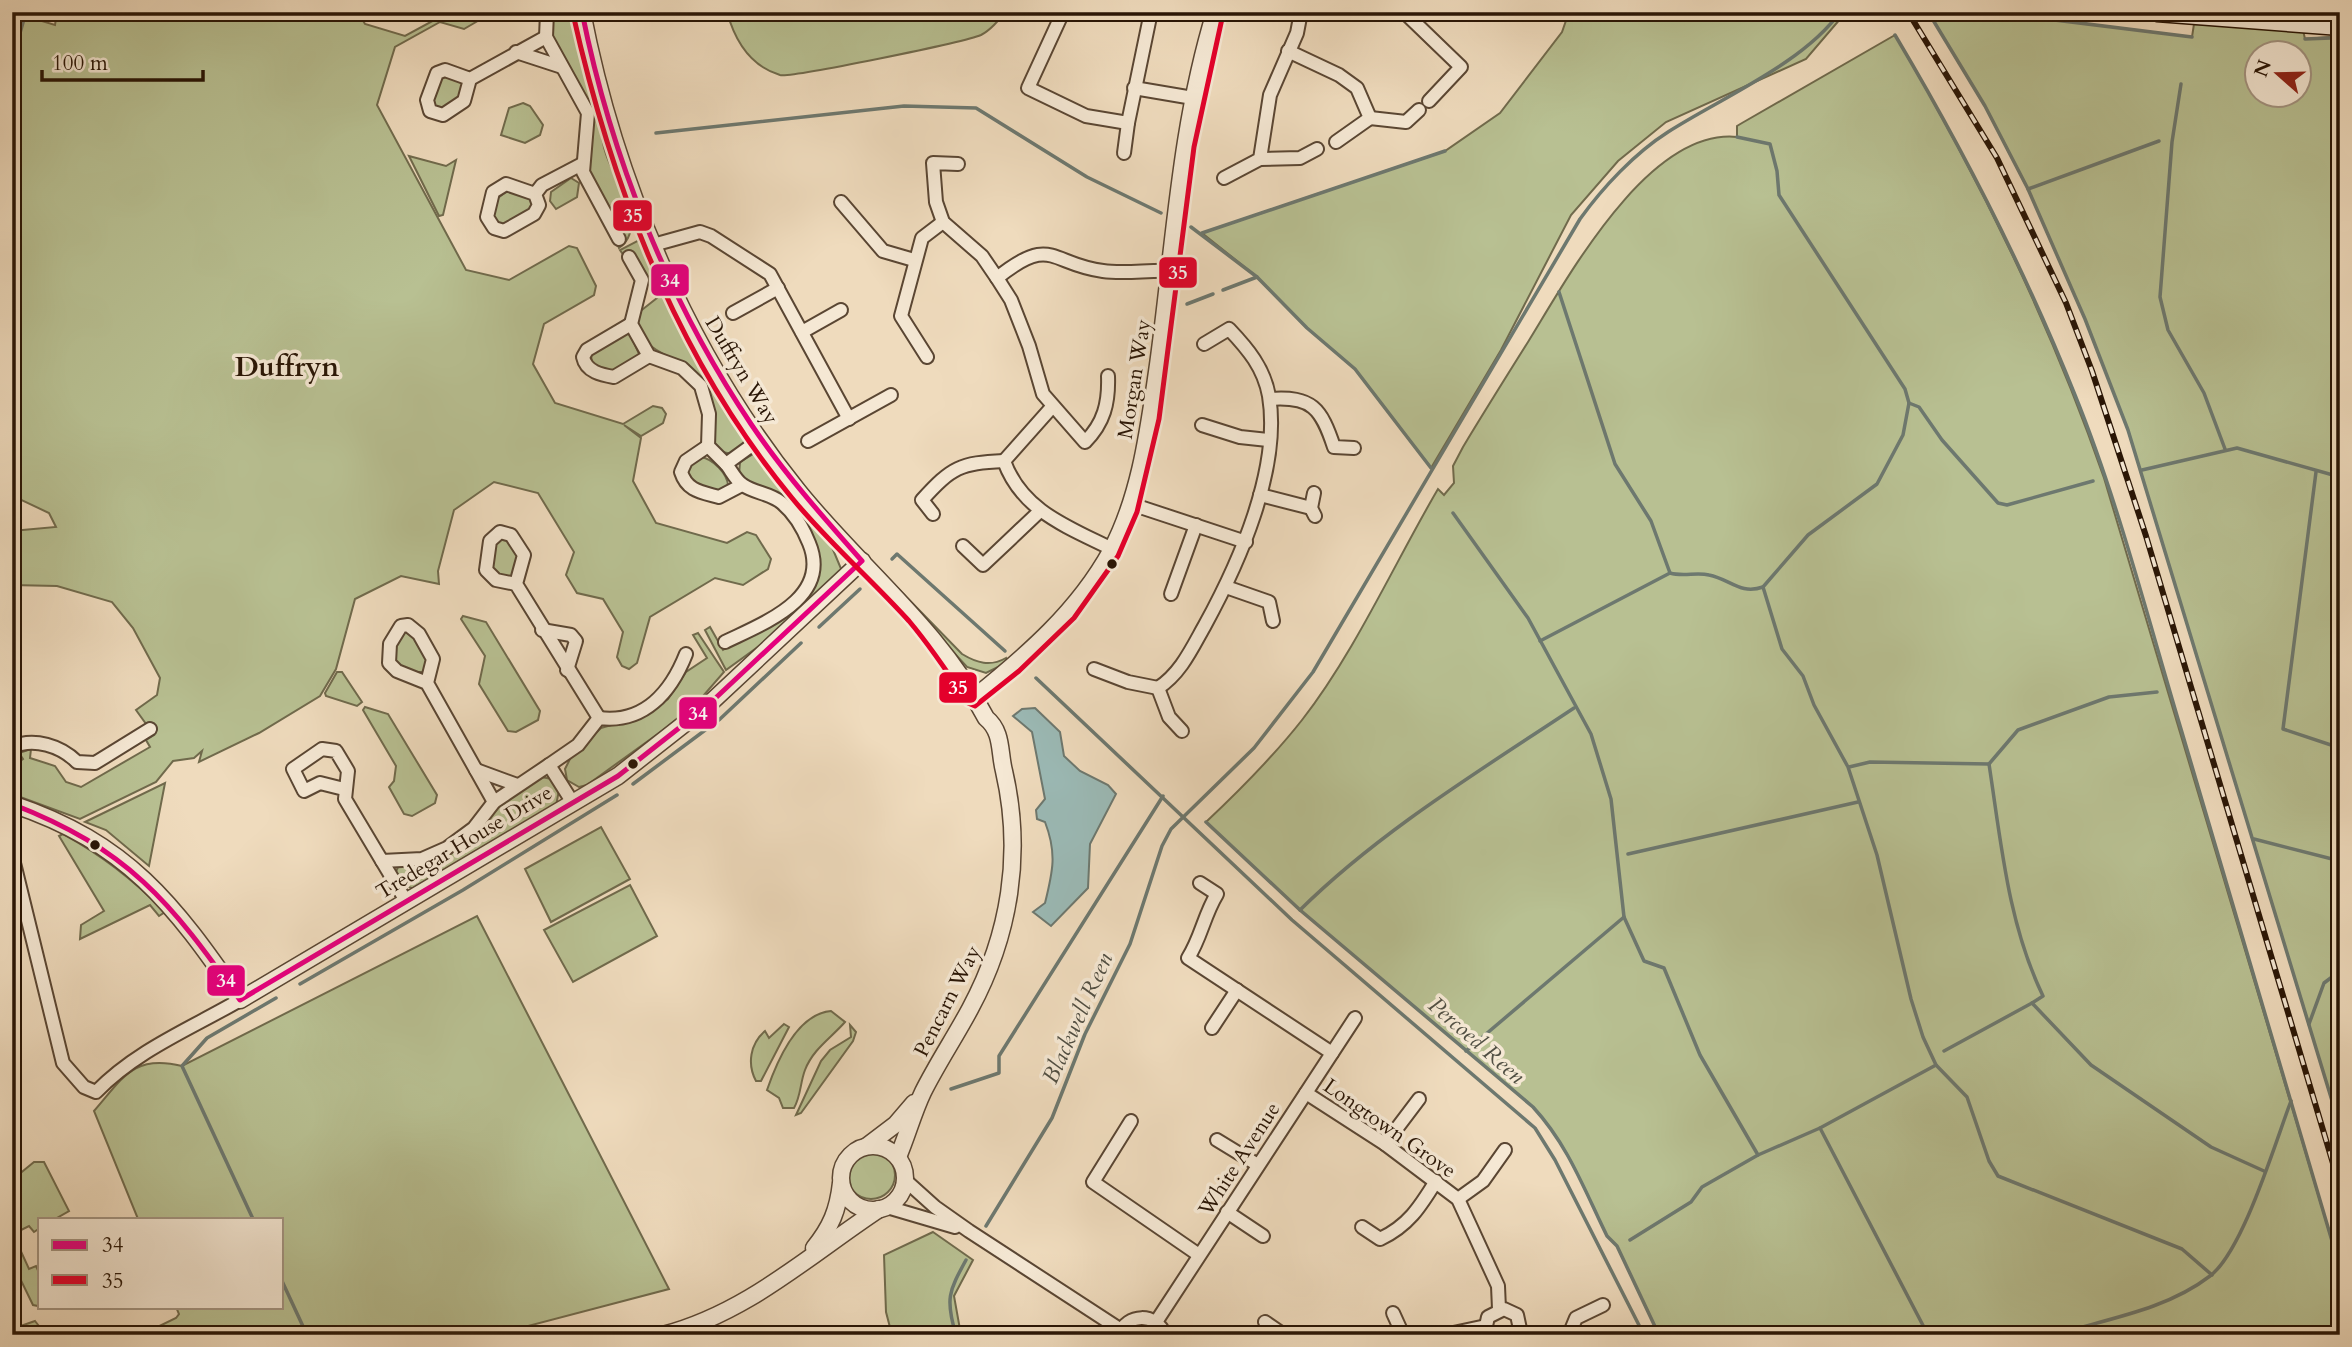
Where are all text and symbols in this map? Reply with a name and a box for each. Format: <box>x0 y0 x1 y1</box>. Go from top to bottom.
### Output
scale bar <box>42 38 203 82</box>
north arrow <box>2244 38 2314 108</box>
text: 100 m <box>52 49 108 78</box>
text: N <box>2248 56 2278 81</box>
line badge: 35 <box>612 199 653 232</box>
text: 35 <box>623 203 643 229</box>
line badge: 35 <box>1158 256 1198 289</box>
text: 35 <box>1168 260 1188 286</box>
line badge: 34 <box>650 263 690 297</box>
text: 34 <box>660 268 680 294</box>
street label: Duffryn Way <box>698 311 785 430</box>
street label: Morgan Way <box>1111 317 1158 441</box>
district label: Duffryn <box>235 348 339 386</box>
unlabelled marker <box>1105 557 1119 571</box>
line badge: 35 <box>938 671 978 704</box>
text: 35 <box>948 675 968 701</box>
line badge: 34 <box>678 696 718 730</box>
text: 34 <box>688 701 708 727</box>
unlabelled marker <box>626 757 640 771</box>
street label: Tredegar House Drive <box>371 778 558 907</box>
unlabelled marker <box>88 838 102 852</box>
street label: Pencarn Way <box>907 941 988 1062</box>
water label: Blackwell Reen <box>1035 947 1120 1088</box>
line badge: 34 <box>206 964 246 997</box>
text: 34 <box>216 968 236 994</box>
water label: Percoed Reen <box>1422 990 1532 1091</box>
street label: Longtown Grove <box>1318 1072 1462 1185</box>
street label: White Avenue <box>1191 1097 1287 1223</box>
legend <box>38 1218 284 1308</box>
text: 34 <box>102 1231 124 1260</box>
text: 35 <box>102 1267 124 1296</box>

